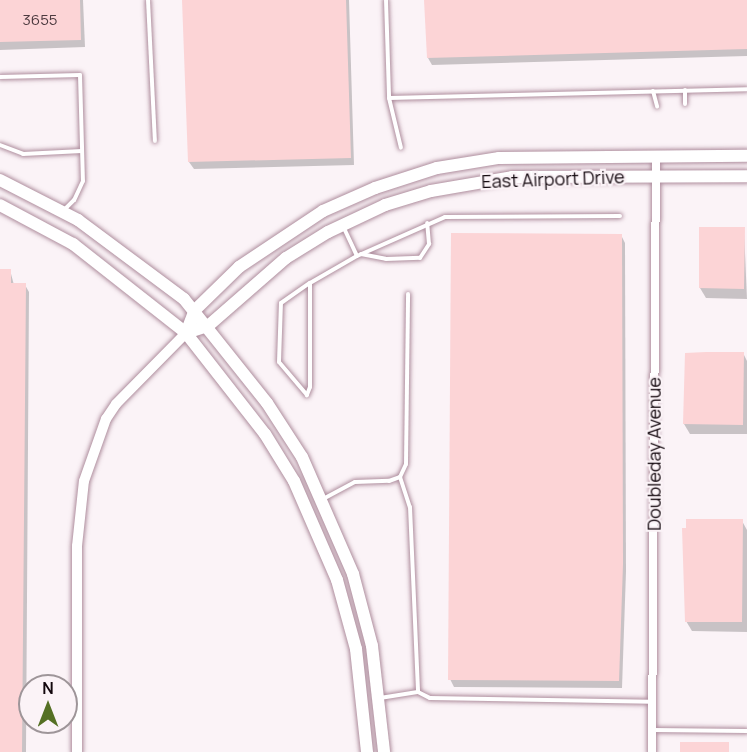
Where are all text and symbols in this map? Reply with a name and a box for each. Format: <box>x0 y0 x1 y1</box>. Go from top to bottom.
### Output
house number: 3655 <box>23 11 57 29</box>
street label: East Airport Drive <box>481 166 625 192</box>
street label: Doubleday Avenue <box>643 377 665 531</box>
north arrow <box>18 674 78 734</box>
text: N <box>42 677 54 699</box>

